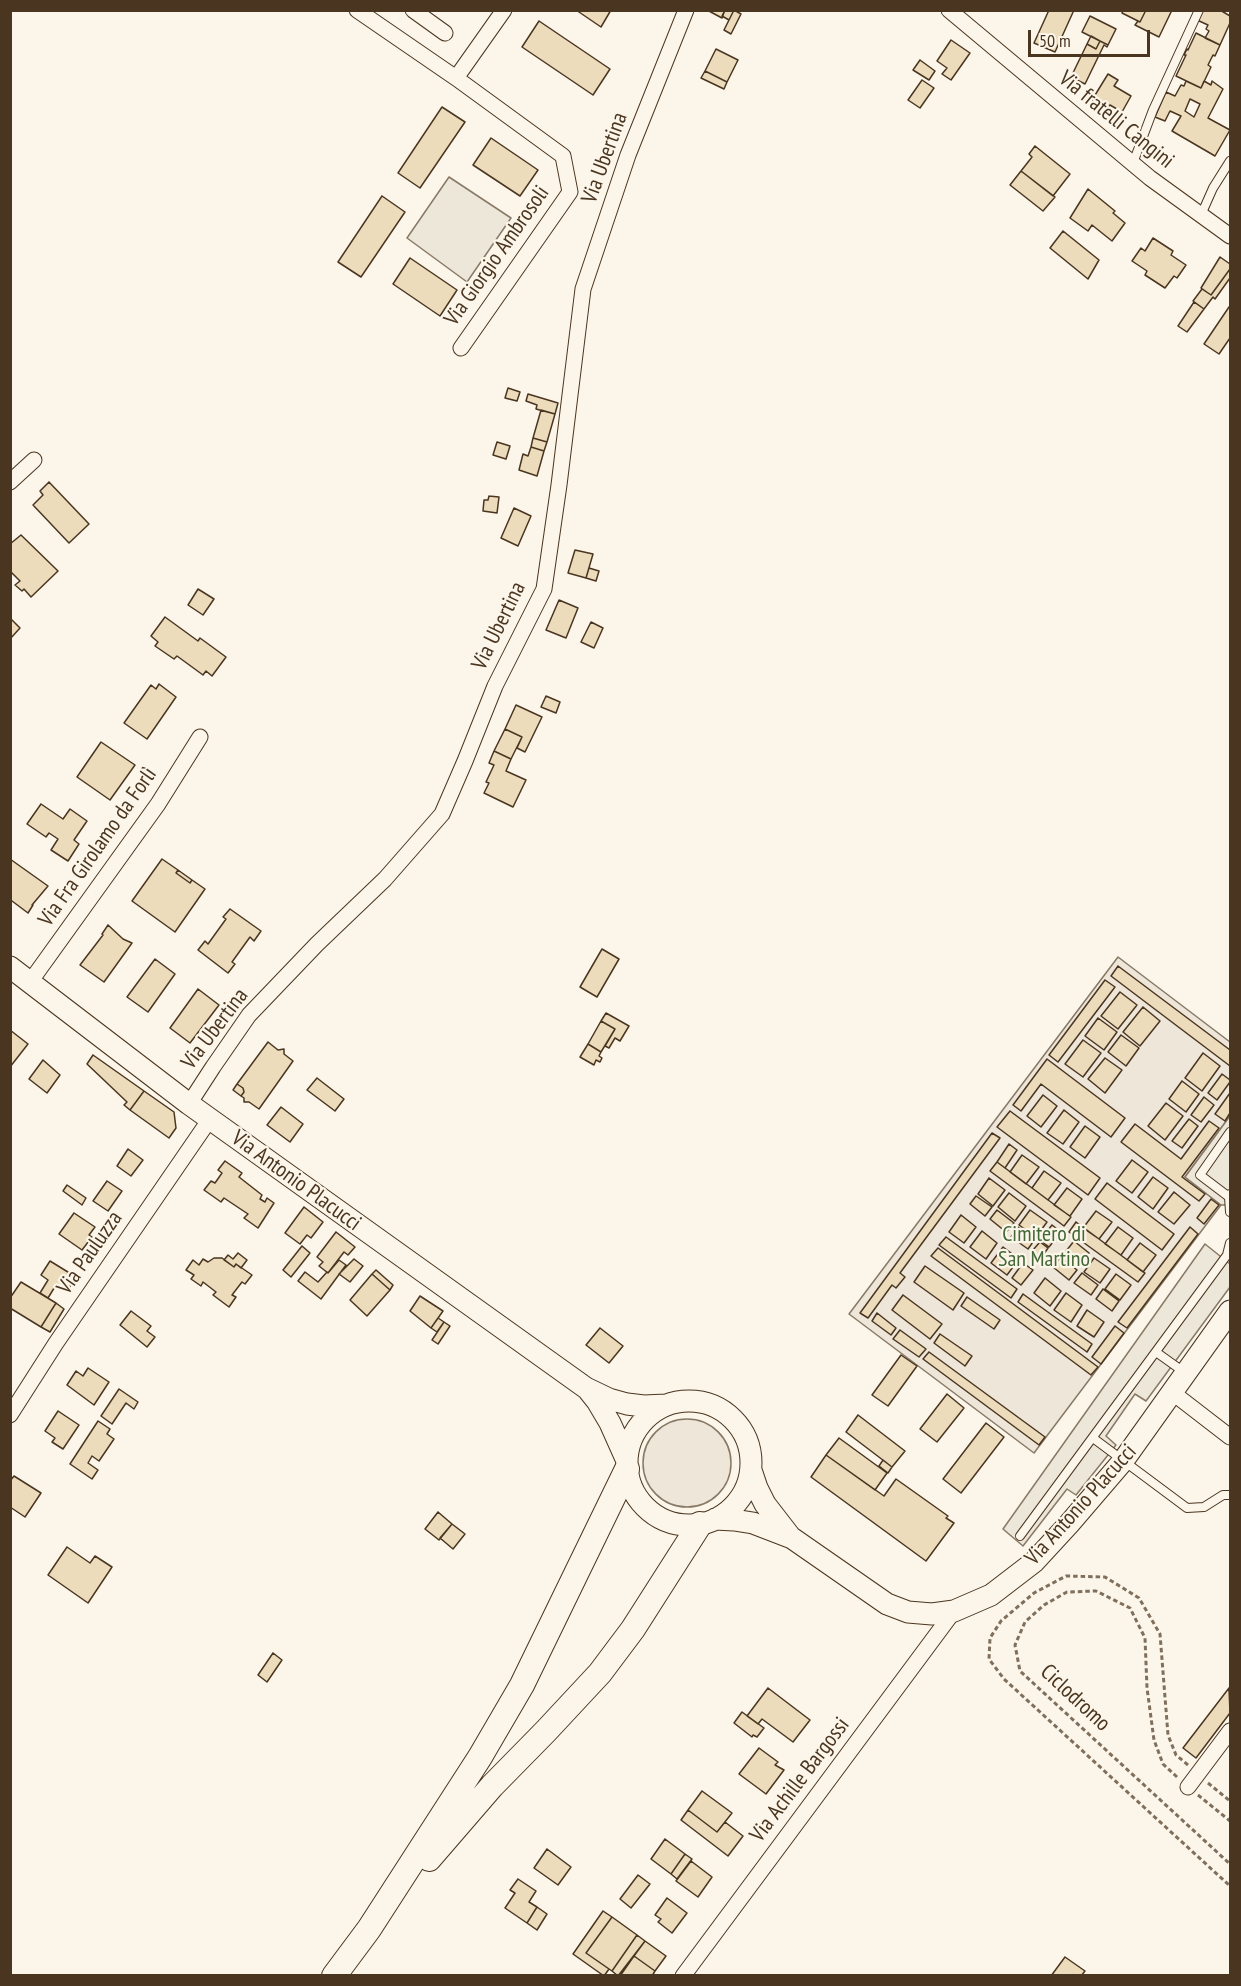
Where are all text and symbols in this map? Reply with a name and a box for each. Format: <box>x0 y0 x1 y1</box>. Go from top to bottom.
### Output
scale bar <box>1031 18 1152 56</box>
text: 50 m <box>1039 29 1071 52</box>
street label: Via fratelli Cangini <box>1053 66 1179 174</box>
street label: Via Ubertina <box>576 109 634 207</box>
street label: Via Giorgio Ambrosoli <box>439 181 555 331</box>
street label: Via Ubertina <box>466 578 532 674</box>
street label: Via Fra Girolamo da Forlì <box>33 762 163 932</box>
street label: Via Ubertina <box>176 983 254 1075</box>
street label: Via Antonio Placucci <box>226 1125 366 1237</box>
street label: Via Pauluzza <box>52 1206 128 1300</box>
park label: Cimitero di San Martino <box>998 1222 1090 1274</box>
street label: Via Antonio Placucci <box>1020 1439 1142 1571</box>
street label: Ciclodromo <box>1034 1659 1116 1737</box>
street label: Via Achille Bargossi <box>745 1713 855 1847</box>

